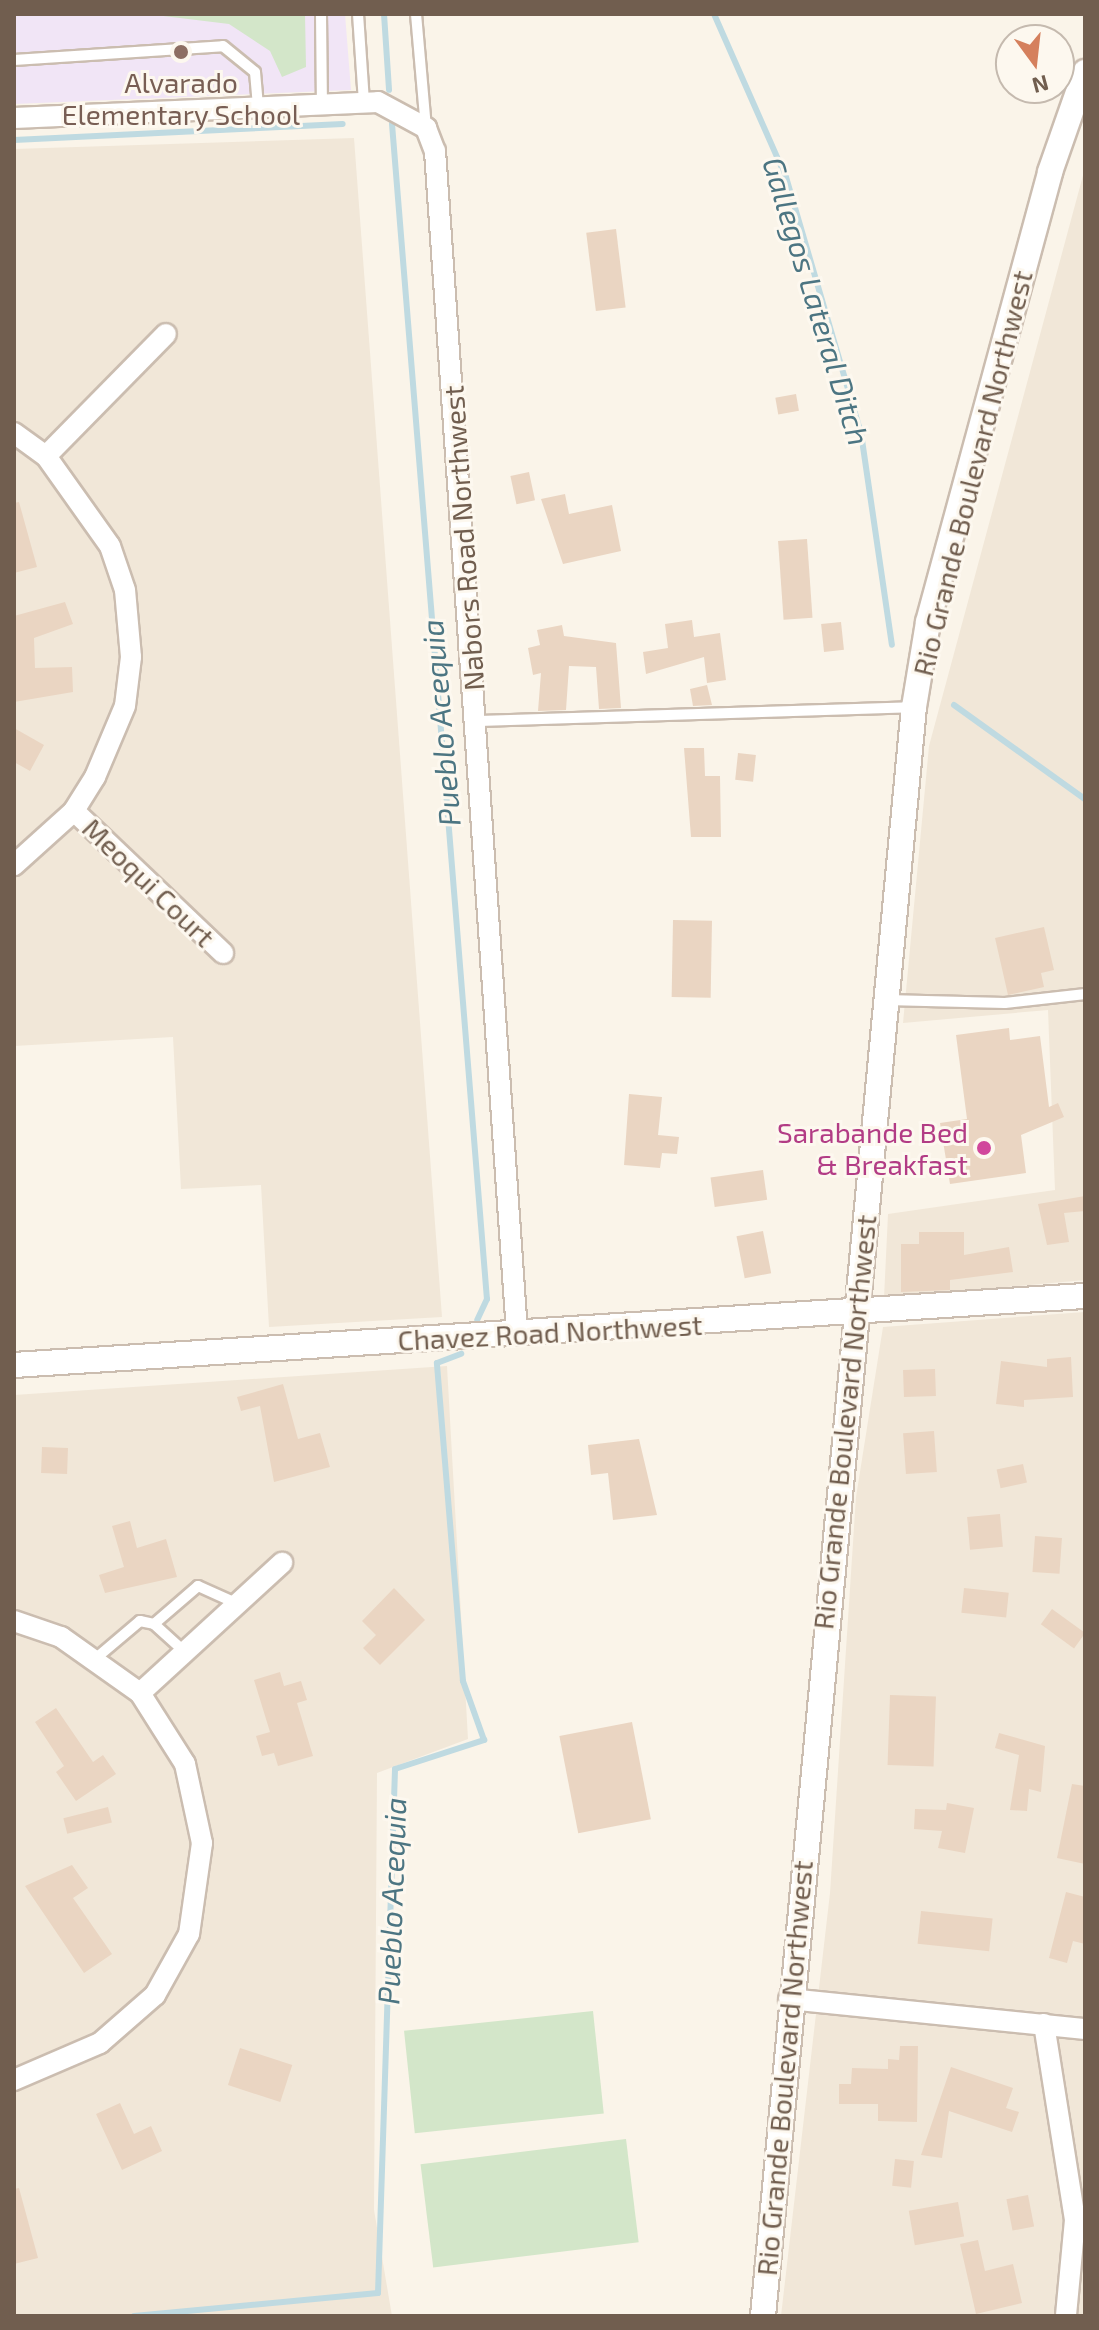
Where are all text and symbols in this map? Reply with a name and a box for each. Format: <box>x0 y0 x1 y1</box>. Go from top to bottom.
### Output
north arrow <box>995 24 1075 104</box>
marker: Alvarado Elementary School <box>172 43 190 61</box>
place label: Alvarado Elementary School <box>62 65 300 131</box>
text: N <box>1030 71 1052 100</box>
water label: Gallegos Lateral Ditch <box>756 152 878 450</box>
street label: Rio Grande Boulevard Northwest <box>905 267 1039 679</box>
street label: Nabors Road Northwest <box>436 384 490 692</box>
water label: Pueblo Acequia <box>413 618 467 828</box>
street label: Meoqui Court <box>76 811 222 953</box>
place label: Sarabande Bed & Breakfast <box>777 1115 968 1181</box>
marker: Sarabande Bed & Breakfast <box>975 1139 993 1157</box>
street label: Rio Grande Boulevard Northwest <box>806 1213 882 1631</box>
street label: Chavez Road Northwest <box>397 1307 703 1357</box>
water label: Pueblo Acequia <box>369 1796 413 2006</box>
street label: Rio Grande Boulevard Northwest <box>749 1859 819 2277</box>

